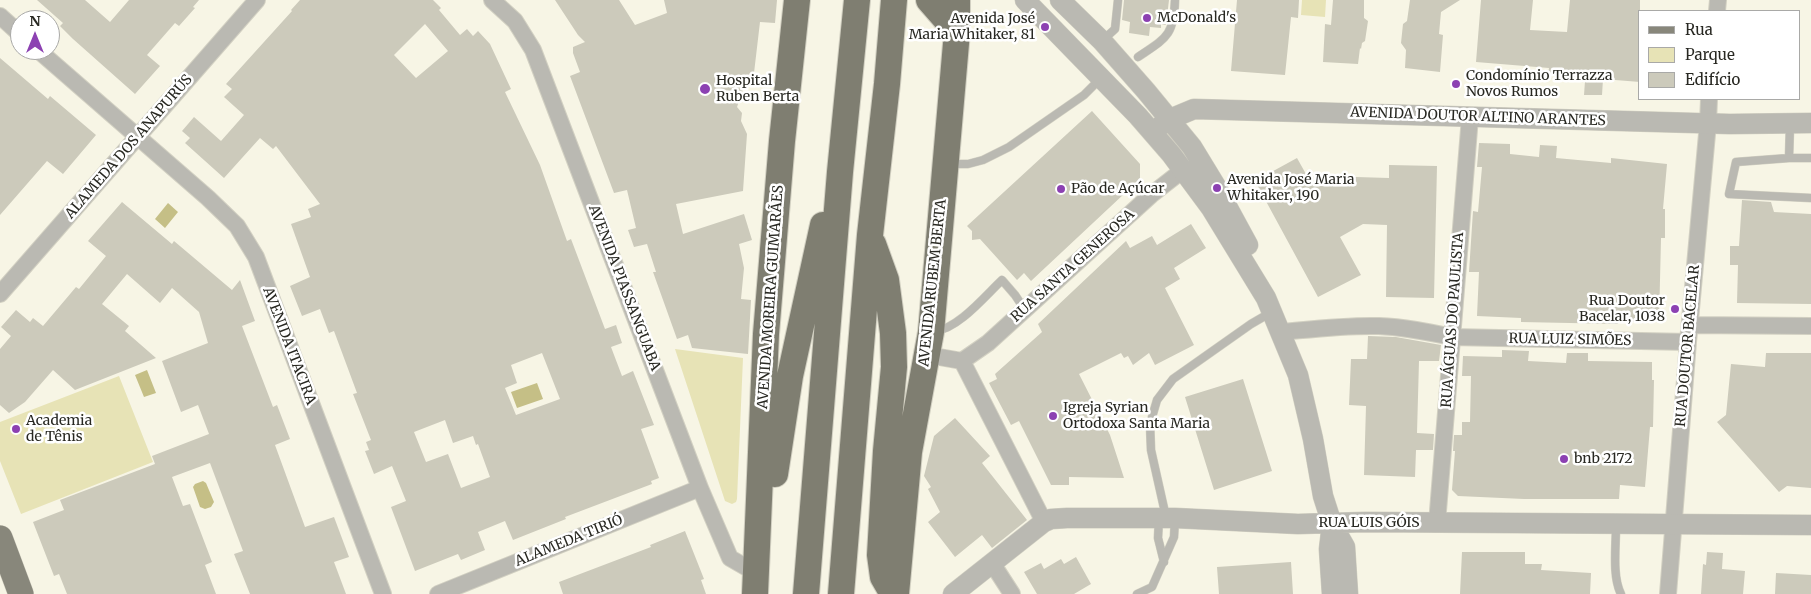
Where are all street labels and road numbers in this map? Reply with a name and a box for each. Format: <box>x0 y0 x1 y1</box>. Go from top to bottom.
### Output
street label: ALAMEDA DOS ANAPURÚS <box>62 72 196 222</box>
street label: AVENIDA DOUTOR ALTINO ARANTES <box>1350 104 1606 130</box>
street label: AVENIDA MOREIRA GUIMARÃES <box>755 185 787 409</box>
street label: AVENIDA RUBEM BERTA <box>916 199 950 367</box>
street label: AVENIDA PIASSANGUABA <box>585 203 663 373</box>
street label: RUA SANTA GENEROSA <box>1008 206 1138 326</box>
street label: RUA ÁGUAS DO PAULISTA <box>1438 232 1468 408</box>
street label: RUA DOUTOR BACELAR <box>1673 264 1703 428</box>
street label: AVENIDA ITACIRA <box>259 285 319 407</box>
street label: RUA LUIZ SIMÕES <box>1509 331 1631 349</box>
street label: ALAMEDA TIRIÓ <box>513 512 625 570</box>
street label: RUA LUIS GÓIS <box>1318 515 1420 531</box>

